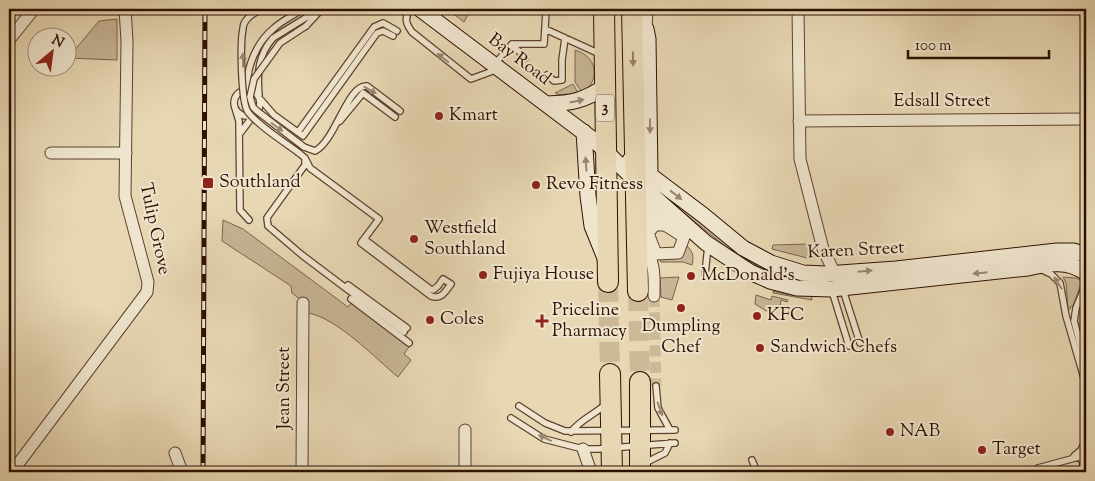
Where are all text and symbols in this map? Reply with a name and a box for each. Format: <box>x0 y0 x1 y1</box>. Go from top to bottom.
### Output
north arrow <box>28 28 78 78</box>
street label: Bay Road <box>482 28 556 92</box>
scale bar <box>908 28 1049 60</box>
text: N <box>48 31 67 54</box>
text: 100 m <box>915 36 952 57</box>
one-way arrow <box>629 51 637 67</box>
one-way arrow <box>239 52 247 68</box>
one-way arrow <box>437 52 450 63</box>
one-way arrow <box>364 85 377 94</box>
street label: Edsall Street <box>894 89 990 115</box>
road number: 3 <box>596 95 614 122</box>
one-way arrow <box>570 97 585 105</box>
place label: Kmart <box>449 103 498 129</box>
marker: Kmart <box>433 110 445 122</box>
one-way arrow <box>646 119 654 135</box>
one-way arrow <box>270 122 283 133</box>
one-way arrow <box>581 156 589 172</box>
place label: Southland <box>219 170 301 196</box>
place label: Revo Fitness <box>546 172 643 198</box>
marker: Southland <box>201 176 215 190</box>
marker: Revo Fitness <box>530 179 542 191</box>
street label: Tulip Grove <box>132 181 176 277</box>
one-way arrow <box>670 189 683 200</box>
place label: Westfield Southland <box>424 216 506 263</box>
marker: Westfield Southland <box>408 233 420 245</box>
street label: Karen Street <box>807 235 905 267</box>
place label: Fujiya House <box>493 262 594 288</box>
place label: McDonald's <box>701 263 795 289</box>
one-way arrow <box>858 267 874 275</box>
marker: Fujiya House <box>477 269 489 281</box>
one-way arrow <box>972 269 988 277</box>
marker: McDonald's <box>685 270 697 282</box>
one-way arrow <box>1053 276 1062 290</box>
place label: Priceline Pharmacy <box>552 298 627 345</box>
marker: Dumpling Chef <box>675 302 687 314</box>
place label: KFC <box>767 303 805 329</box>
place label: Coles <box>440 307 484 333</box>
marker: KFC <box>751 310 763 322</box>
marker: Coles <box>424 314 436 326</box>
place label: Dumpling Chef <box>642 314 721 361</box>
marker: Priceline Pharmacy <box>536 315 548 327</box>
place label: Sandwich Chefs <box>770 335 897 361</box>
marker: Sandwich Chefs <box>754 342 766 354</box>
street label: Jean Street <box>272 347 298 430</box>
one-way arrow <box>656 402 664 417</box>
place label: NAB <box>900 419 940 445</box>
marker: NAB <box>884 426 896 438</box>
one-way arrow <box>538 434 552 442</box>
place label: Target <box>992 437 1041 463</box>
marker: Target <box>976 444 988 456</box>

